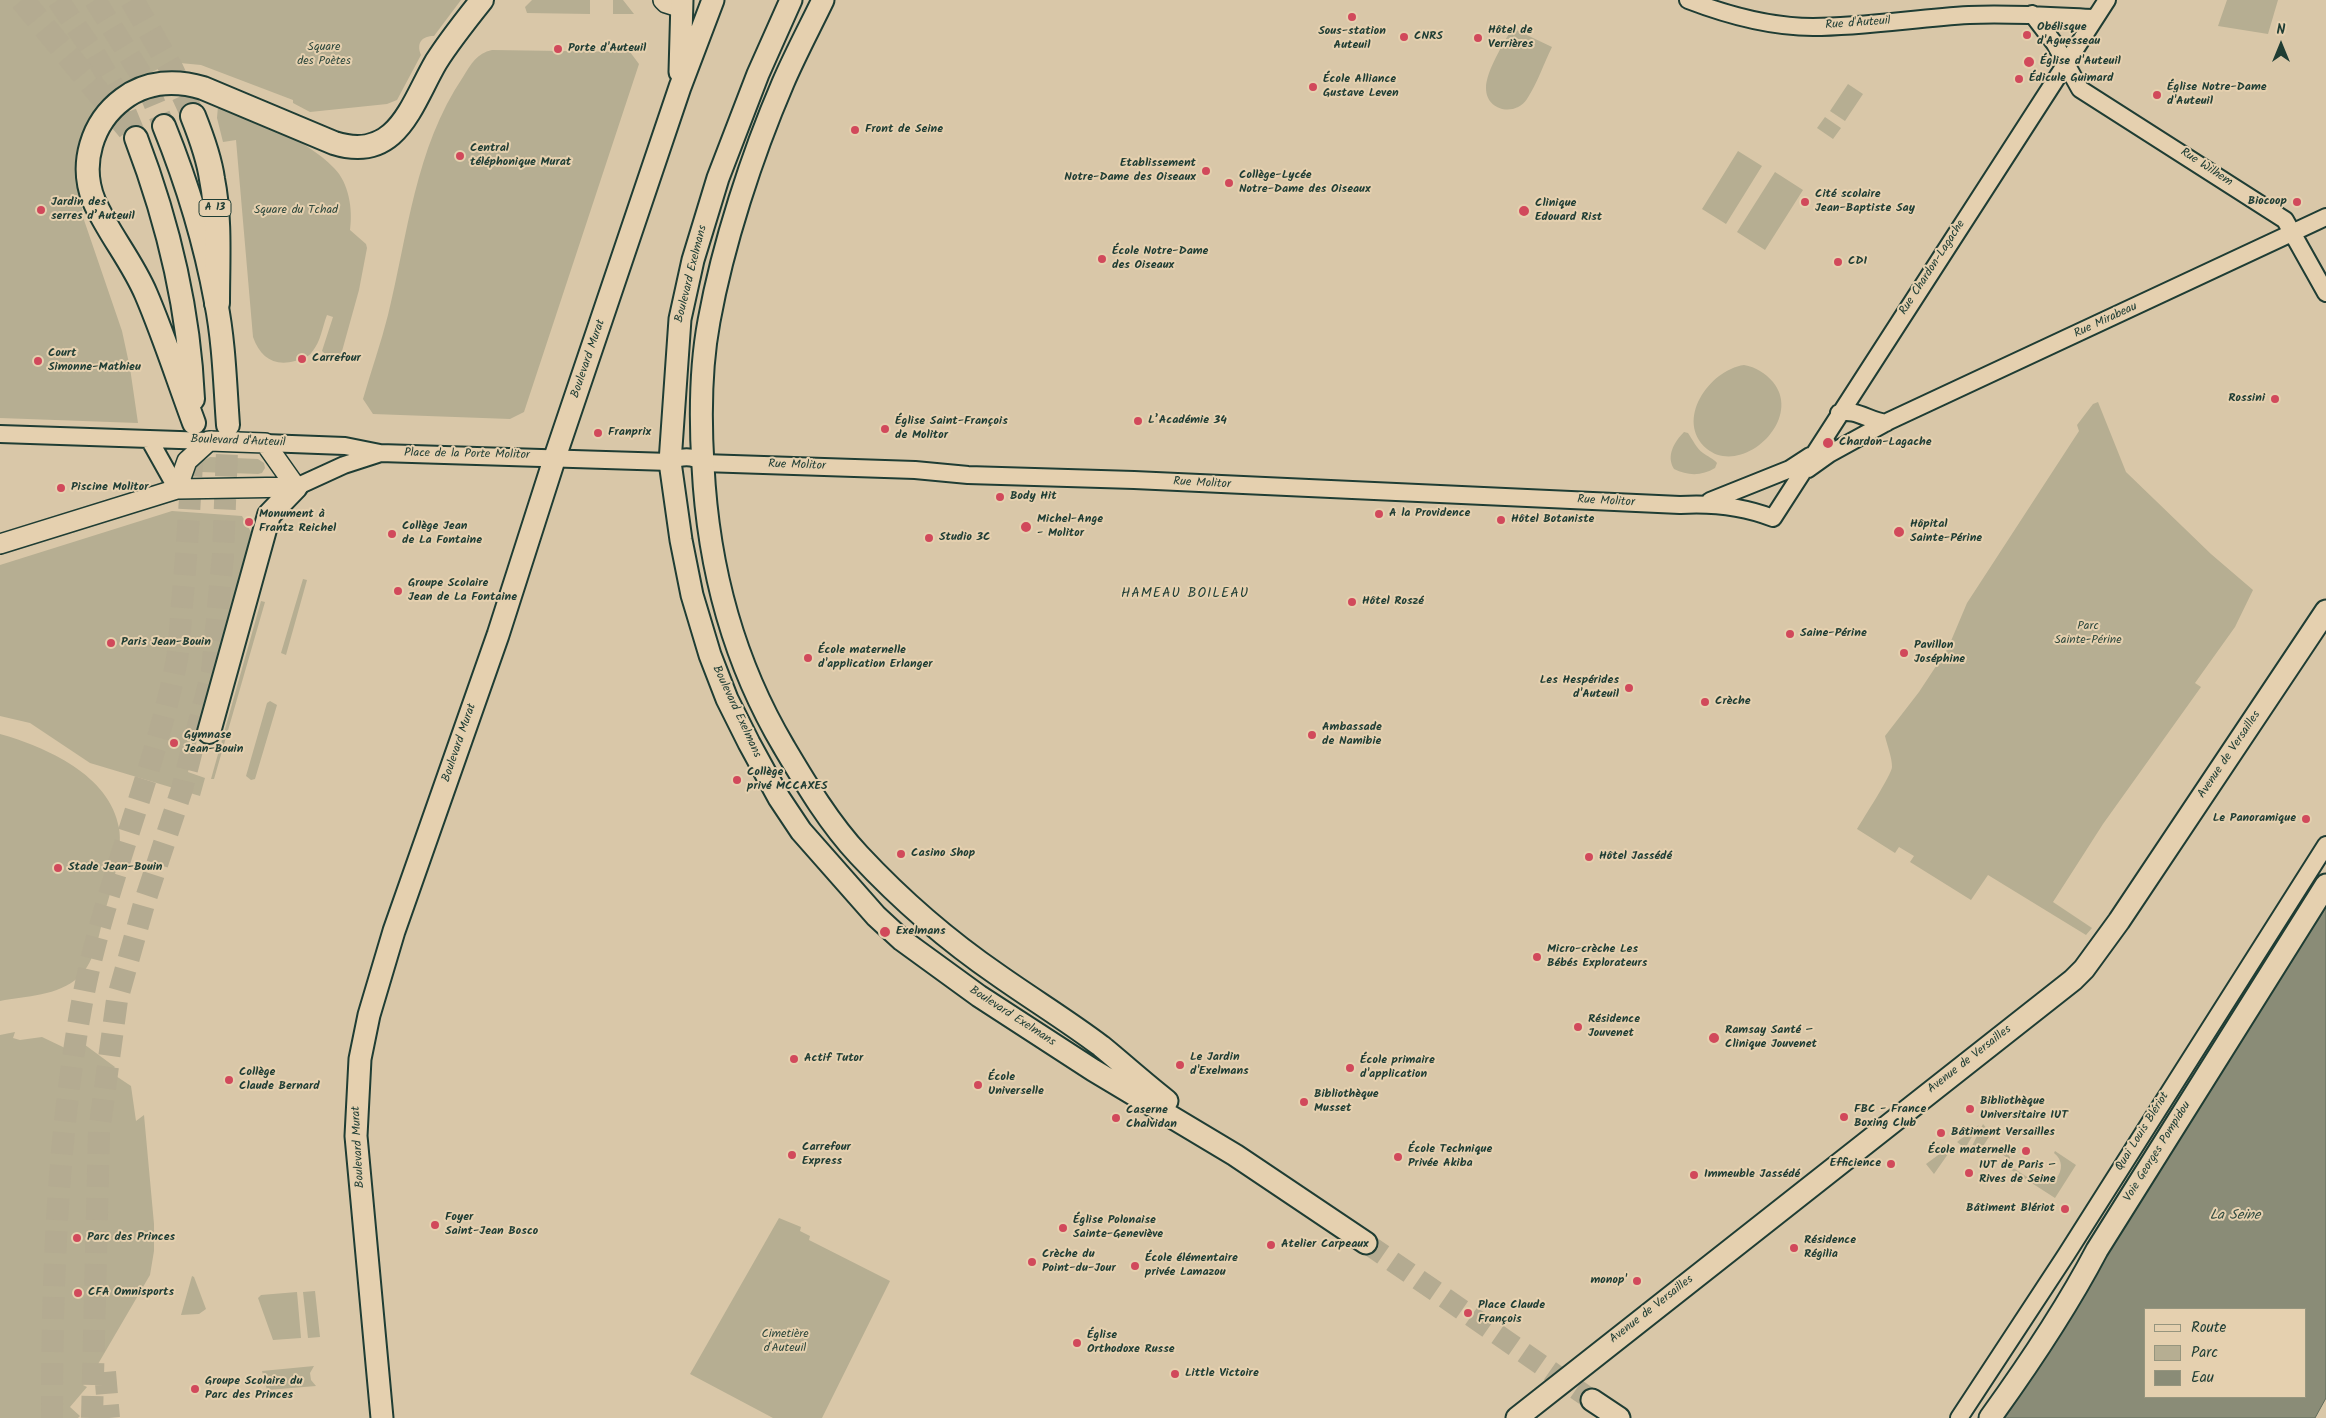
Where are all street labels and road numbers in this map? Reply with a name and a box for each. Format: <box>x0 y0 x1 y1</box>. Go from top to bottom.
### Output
street label: Rue d'Auteuil <box>1825 15 1891 33</box>
street label: Rue Wilhem <box>2177 146 2235 190</box>
road number: A 13 <box>199 200 231 217</box>
street label: Rue Chardon-Lagache <box>1897 218 1969 318</box>
street label: Boulevard Exelmans <box>673 224 711 324</box>
street label: Rue Mirabeau <box>2072 300 2140 342</box>
street label: Boulevard Murat <box>569 318 609 400</box>
street label: Boulevard d'Auteuil <box>190 433 286 451</box>
street label: Place de la Porte Molitor <box>404 447 530 463</box>
street label: Rue Molitor <box>768 458 826 474</box>
street label: Rue Molitor <box>1173 475 1231 493</box>
street label: Rue Molitor <box>1577 493 1635 511</box>
street label: Boulevard Exelmans <box>708 664 764 760</box>
street label: Boulevard Murat <box>440 702 480 784</box>
street label: Avenue de Versailles <box>2195 709 2265 801</box>
street label: Boulevard Exelmans <box>966 984 1058 1050</box>
street label: Avenue de Versailles <box>1925 1023 2015 1097</box>
street label: Quai Louis Blériot <box>2113 1090 2173 1174</box>
street label: Voie Georges Pompidou <box>2121 1099 2195 1205</box>
street label: Boulevard Murat <box>350 1106 368 1188</box>
street label: Avenue de Versailles <box>1607 1273 1697 1347</box>

